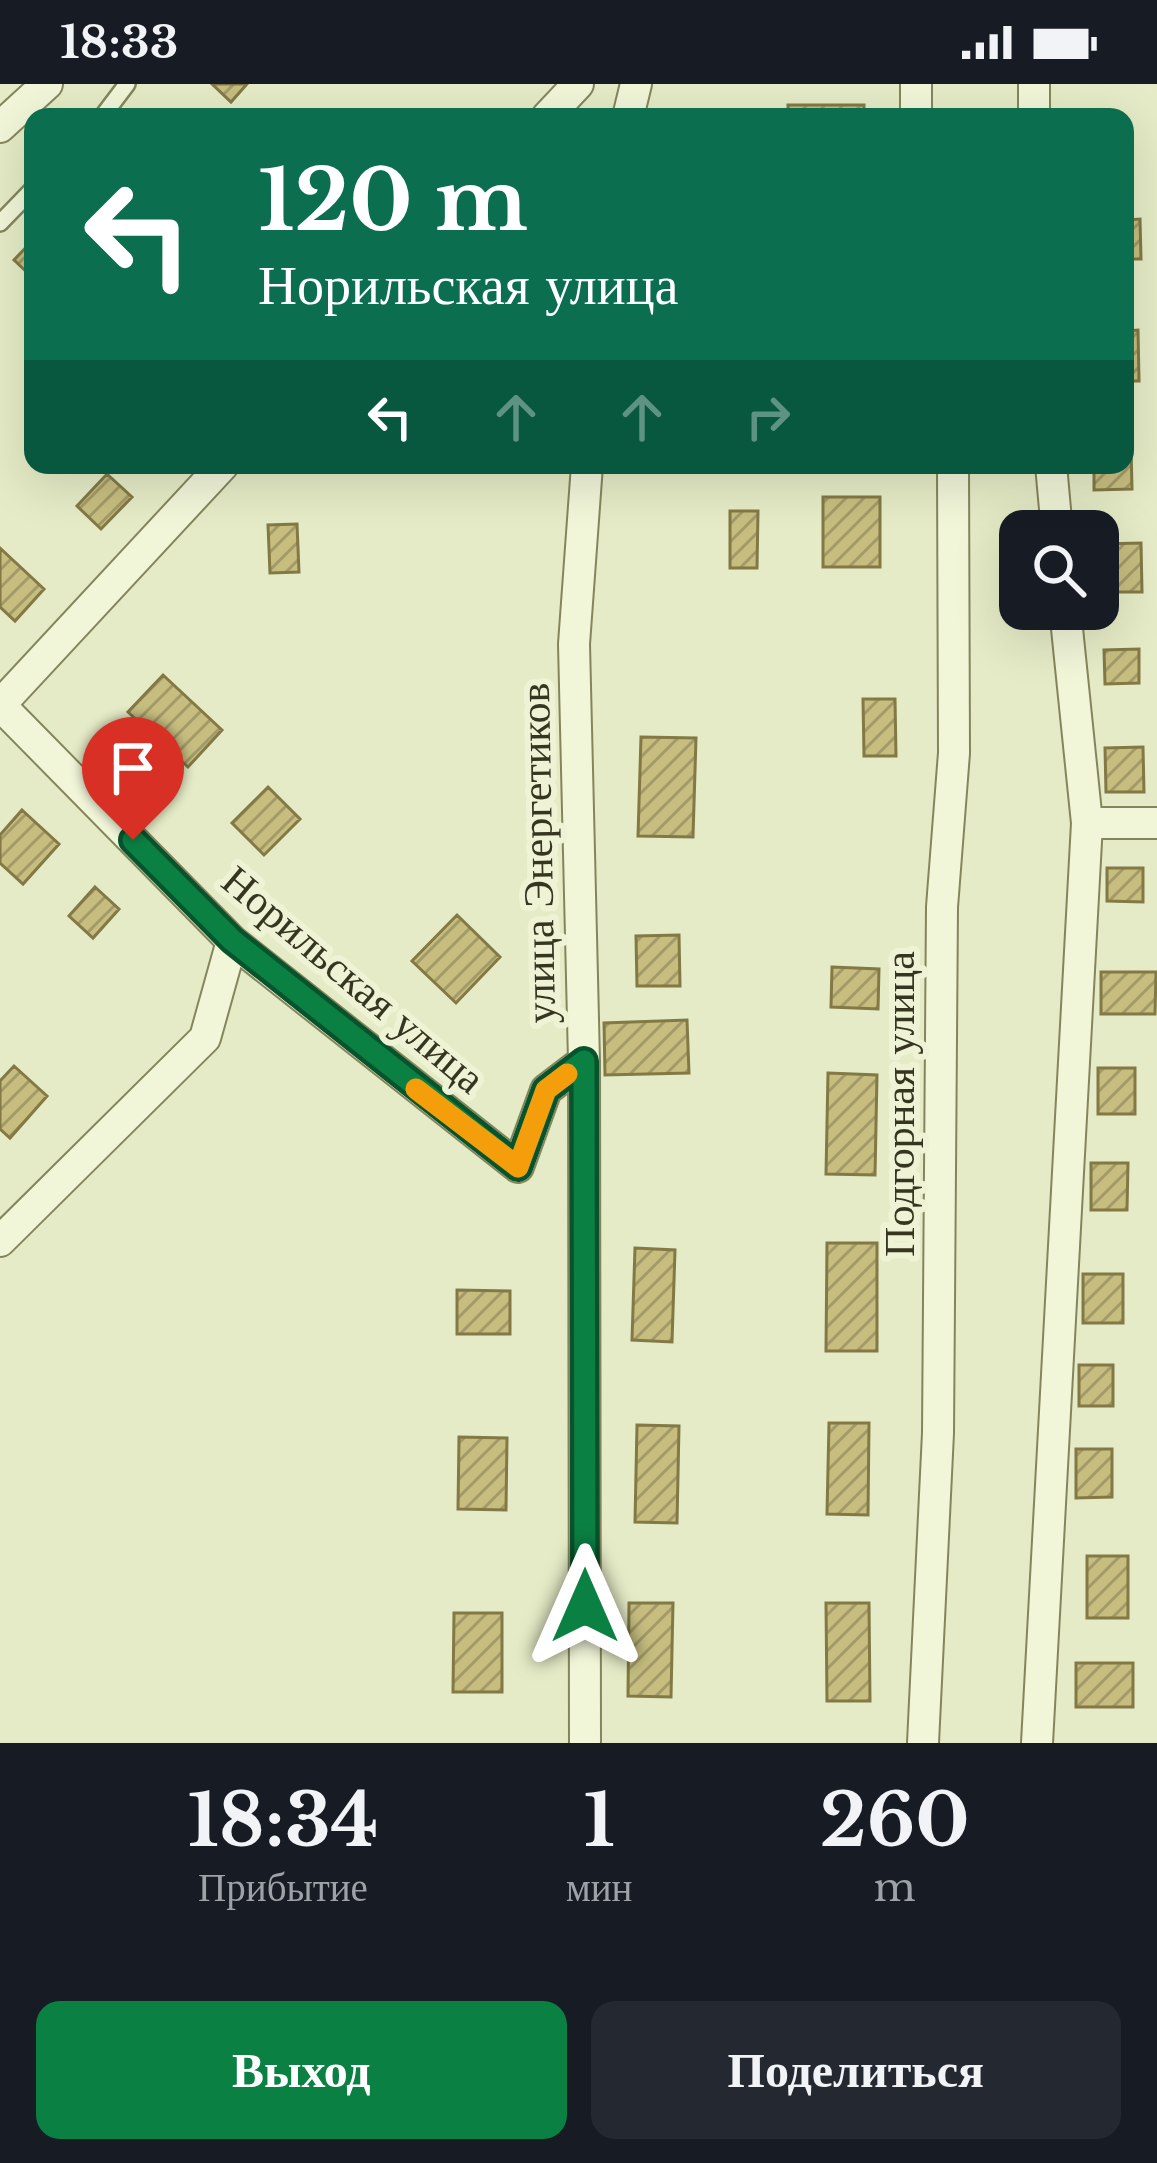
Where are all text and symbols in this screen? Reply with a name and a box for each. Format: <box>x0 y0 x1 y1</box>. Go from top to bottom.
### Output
text: 18:33 <box>60 14 178 70</box>
text: 120 m <box>258 149 528 253</box>
icon: left <box>60 156 216 312</box>
text: Норильская улица <box>258 252 679 319</box>
icon: left <box>357 384 423 450</box>
icon: ahead <box>483 384 549 450</box>
icon: ahead <box>609 384 675 450</box>
icon: right <box>735 384 801 450</box>
map controls <box>999 510 1119 630</box>
button: search <box>999 510 1119 630</box>
street label: улица Энергетиков <box>508 682 566 1024</box>
pin <box>82 717 184 840</box>
icon: arrive <box>100 735 166 801</box>
street label: Норильская улица <box>212 854 496 1104</box>
street label: Подгорная улица <box>873 951 925 1257</box>
position arrow <box>522 1543 648 1669</box>
text: 18:34 <box>187 1776 379 1865</box>
text: 1 <box>584 1776 615 1865</box>
text: 260 <box>820 1776 970 1865</box>
text: Прибытие <box>198 1863 368 1912</box>
text: мин <box>566 1863 632 1912</box>
text: m <box>874 1863 916 1912</box>
button: Выход <box>36 2001 567 2139</box>
button: Поделиться <box>591 2001 1121 2139</box>

